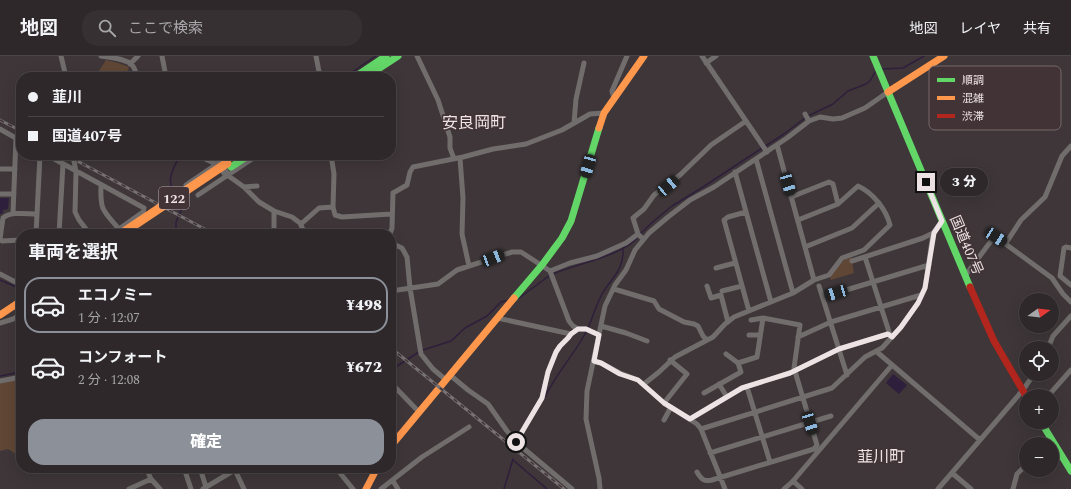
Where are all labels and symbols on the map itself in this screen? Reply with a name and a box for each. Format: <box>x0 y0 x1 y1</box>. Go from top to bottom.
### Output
legend <box>929 66 1061 130</box>
text: 順調 <box>962 72 984 89</box>
text: 混雑 <box>962 90 984 107</box>
text: 渋滞 <box>962 108 984 125</box>
district label: 安良岡町 <box>442 111 506 135</box>
car <box>579 153 597 179</box>
callout: 3 分 <box>940 168 988 196</box>
car <box>779 171 797 197</box>
route end <box>917 173 935 191</box>
car <box>655 174 681 198</box>
road number: 122 <box>159 187 189 209</box>
street label: 国道407号 <box>945 212 989 278</box>
car <box>983 225 1009 249</box>
car <box>480 248 506 268</box>
car <box>823 284 849 302</box>
north arrow <box>1019 293 1059 333</box>
car <box>801 410 819 436</box>
route start <box>507 433 525 451</box>
district label: 韮川町 <box>857 445 905 469</box>

